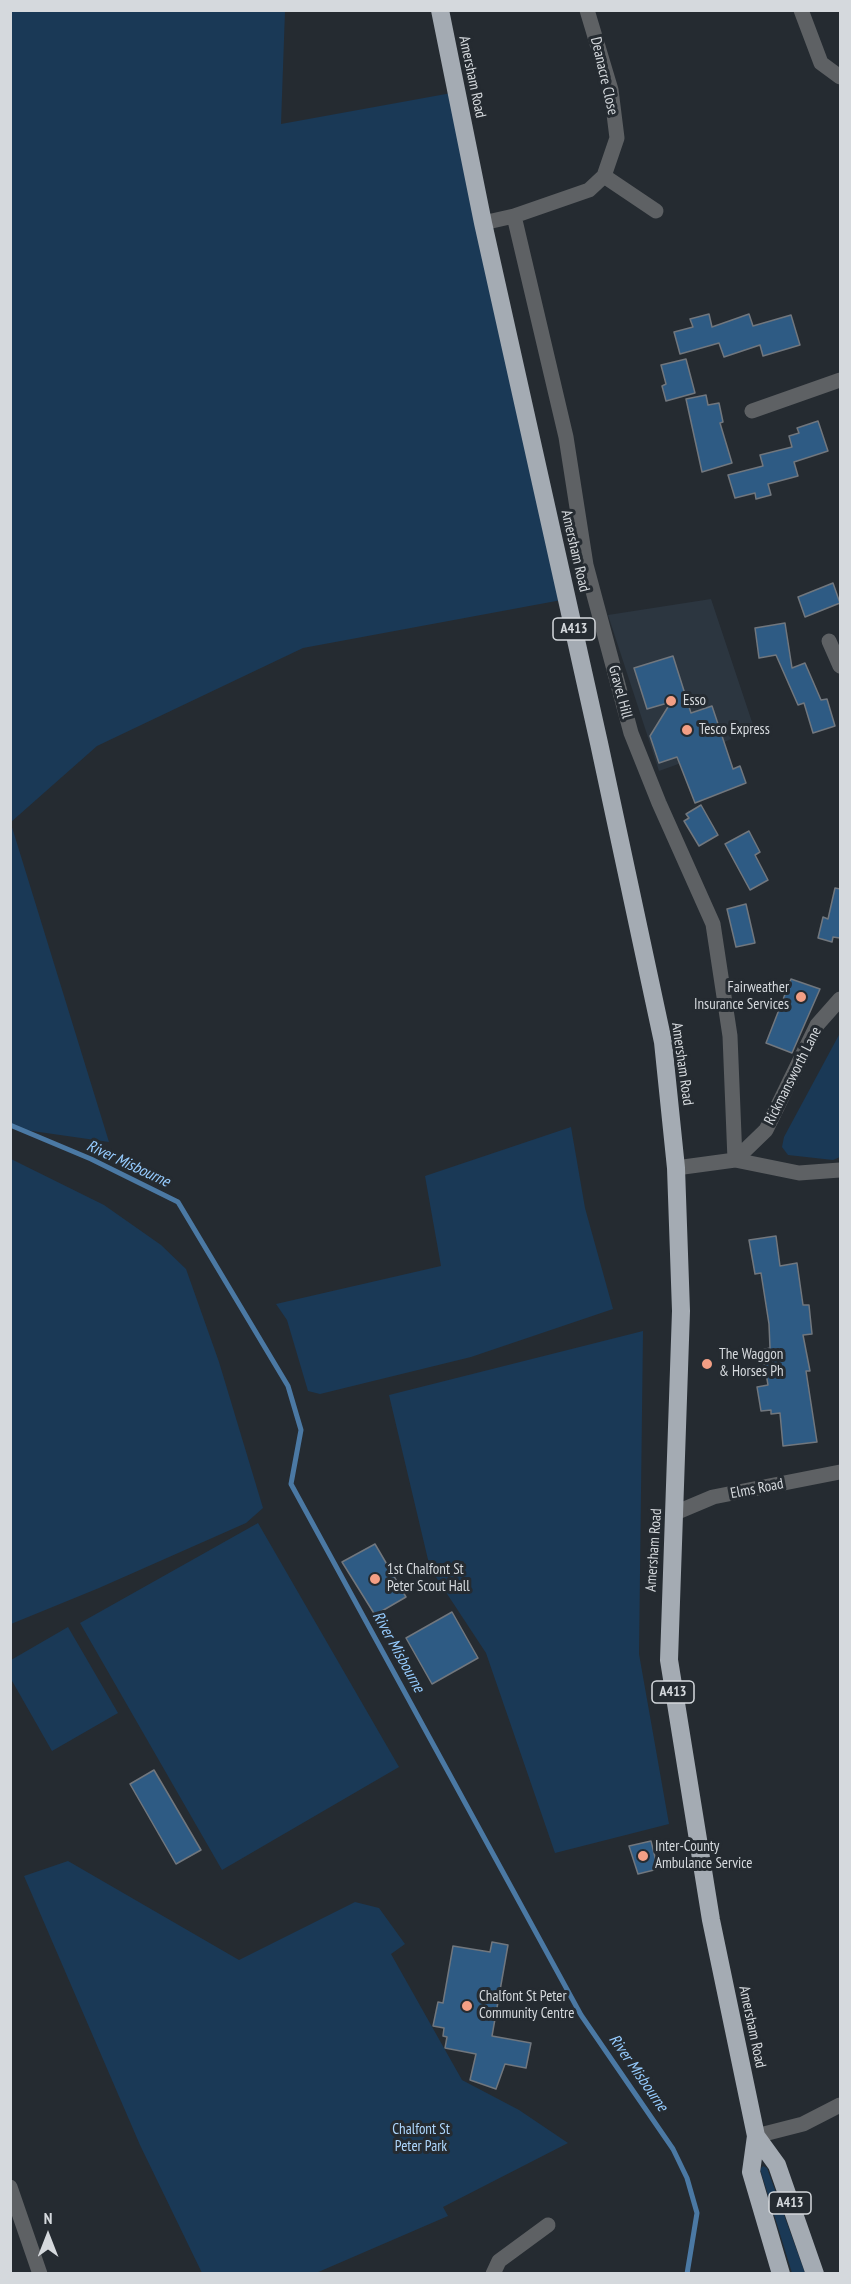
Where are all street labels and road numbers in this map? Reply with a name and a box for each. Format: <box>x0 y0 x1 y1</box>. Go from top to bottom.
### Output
street label: Amersham Road <box>455 34 489 120</box>
street label: Deanacre Close <box>586 35 622 117</box>
street label: Amersham Road <box>557 508 593 594</box>
road number: A413 <box>553 618 595 640</box>
street label: Gravel Hill <box>604 663 636 721</box>
street label: Amersham Road <box>667 1021 697 1107</box>
street label: Rickmansworth Lane <box>761 1024 825 1128</box>
street label: Elms Road <box>729 1475 785 1503</box>
street label: Amersham Road <box>642 1508 666 1592</box>
road number: A413 <box>652 1681 694 1703</box>
street label: Amersham Road <box>735 1984 769 2070</box>
road number: A413 <box>769 2192 811 2214</box>

